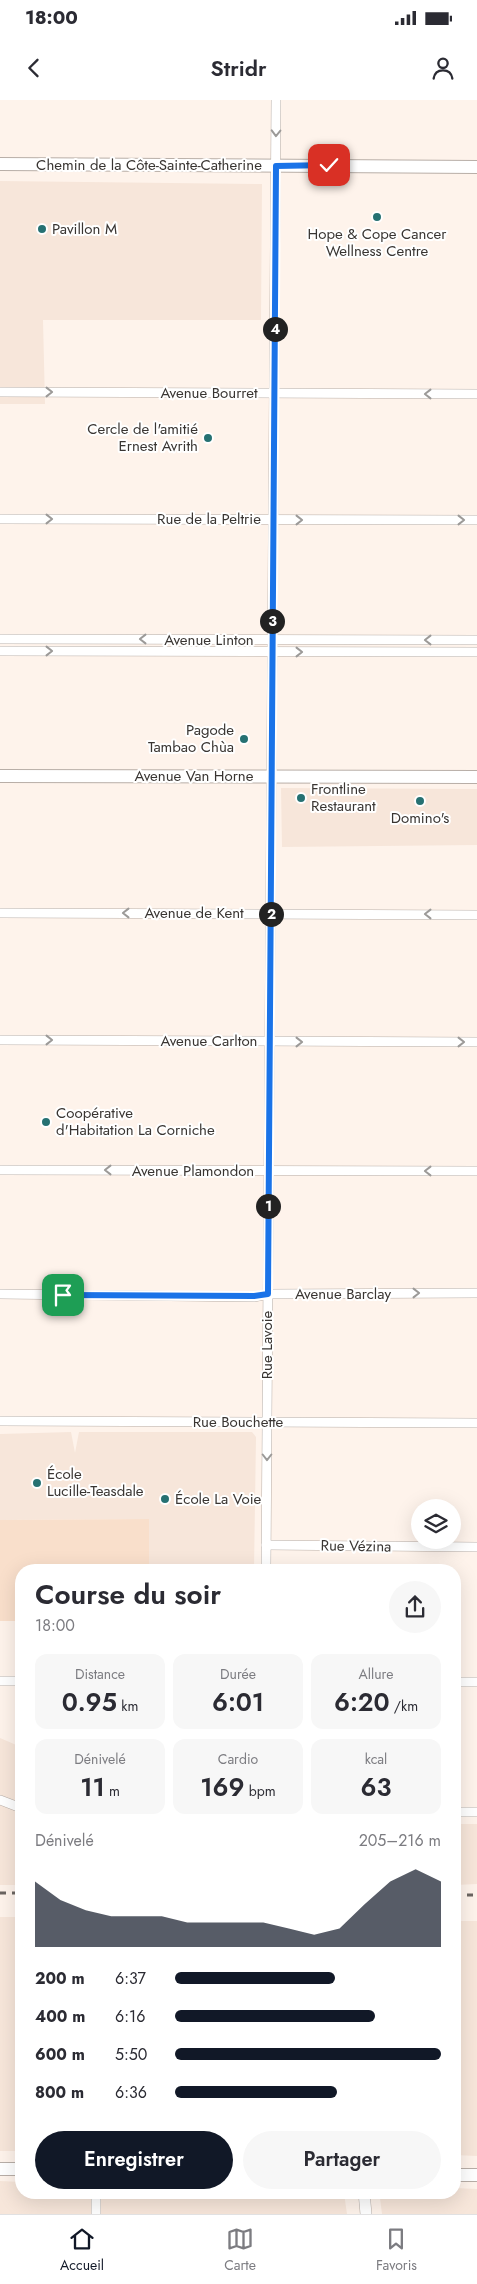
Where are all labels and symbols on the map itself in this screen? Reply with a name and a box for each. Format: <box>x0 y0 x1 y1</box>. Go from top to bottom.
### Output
one-way arrow <box>271 130 281 137</box>
pin <box>308 144 350 186</box>
street label: Chemin de la Côte-Sainte-Catherine <box>36 154 262 176</box>
marker: Hope & Cope Cancer Wellness Centre <box>371 211 383 223</box>
place label: Pavillon M <box>52 218 117 240</box>
marker: Pavillon M <box>36 223 48 235</box>
place label: Hope & Cope Cancer Wellness Centre <box>308 223 447 262</box>
pin: 4 <box>262 316 288 342</box>
street label: Avenue Bourret <box>160 382 258 404</box>
one-way arrow <box>46 387 53 397</box>
one-way arrow <box>424 389 432 399</box>
place label: Cercle de l'amitié Ernest Avrith <box>87 418 198 457</box>
marker: Cercle de l'amitié Ernest Avrith <box>202 432 214 444</box>
street label: Rue de la Peltrie <box>157 508 261 530</box>
one-way arrow <box>45 514 53 524</box>
one-way arrow <box>295 514 303 525</box>
one-way arrow <box>458 515 465 525</box>
pin: 3 <box>260 608 284 634</box>
street label: Avenue Linton <box>164 629 254 651</box>
one-way arrow <box>139 634 147 644</box>
one-way arrow <box>424 635 432 645</box>
one-way arrow <box>45 646 53 656</box>
one-way arrow <box>295 647 303 657</box>
place label: Pagode Tambao Chùa <box>148 719 234 758</box>
marker: Pagode Tambao Chùa <box>238 733 250 745</box>
street label: Avenue Van Horne <box>135 765 254 787</box>
place label: Frontline Restaurant <box>311 778 376 817</box>
marker: Frontline Restaurant <box>295 792 307 804</box>
marker: Domino's <box>414 795 426 807</box>
place label: Domino's <box>391 807 449 829</box>
street label: Avenue de Kent <box>144 902 244 924</box>
pin: 2 <box>258 902 284 926</box>
one-way arrow <box>122 908 130 918</box>
one-way arrow <box>424 909 432 919</box>
street label: Avenue Carlton <box>161 1030 257 1052</box>
one-way arrow <box>45 1035 53 1045</box>
one-way arrow <box>295 1037 303 1047</box>
one-way arrow <box>458 1037 465 1047</box>
place label: Coopérative d'Habitation La Corniche <box>56 1102 215 1141</box>
marker: Coopérative d'Habitation La Corniche <box>40 1116 52 1128</box>
street label: Avenue Plamondon <box>132 1160 254 1182</box>
one-way arrow <box>104 1165 112 1175</box>
one-way arrow <box>424 1166 432 1176</box>
pin: 1 <box>256 1194 280 1218</box>
pin <box>42 1274 84 1316</box>
street label: Avenue Barclay <box>295 1283 391 1305</box>
one-way arrow <box>412 1288 420 1298</box>
street label: Rue Lavoie <box>256 1310 278 1379</box>
street label: Rue Bouchette <box>193 1411 284 1433</box>
one-way arrow <box>261 1453 272 1461</box>
place label: École Lucille-Teasdale <box>47 1463 144 1502</box>
marker: École Lucille-Teasdale <box>31 1477 43 1489</box>
place label: École La Voie <box>175 1488 262 1510</box>
marker: École La Voie <box>159 1493 171 1505</box>
street label: Rue Vézina <box>320 1534 392 1558</box>

